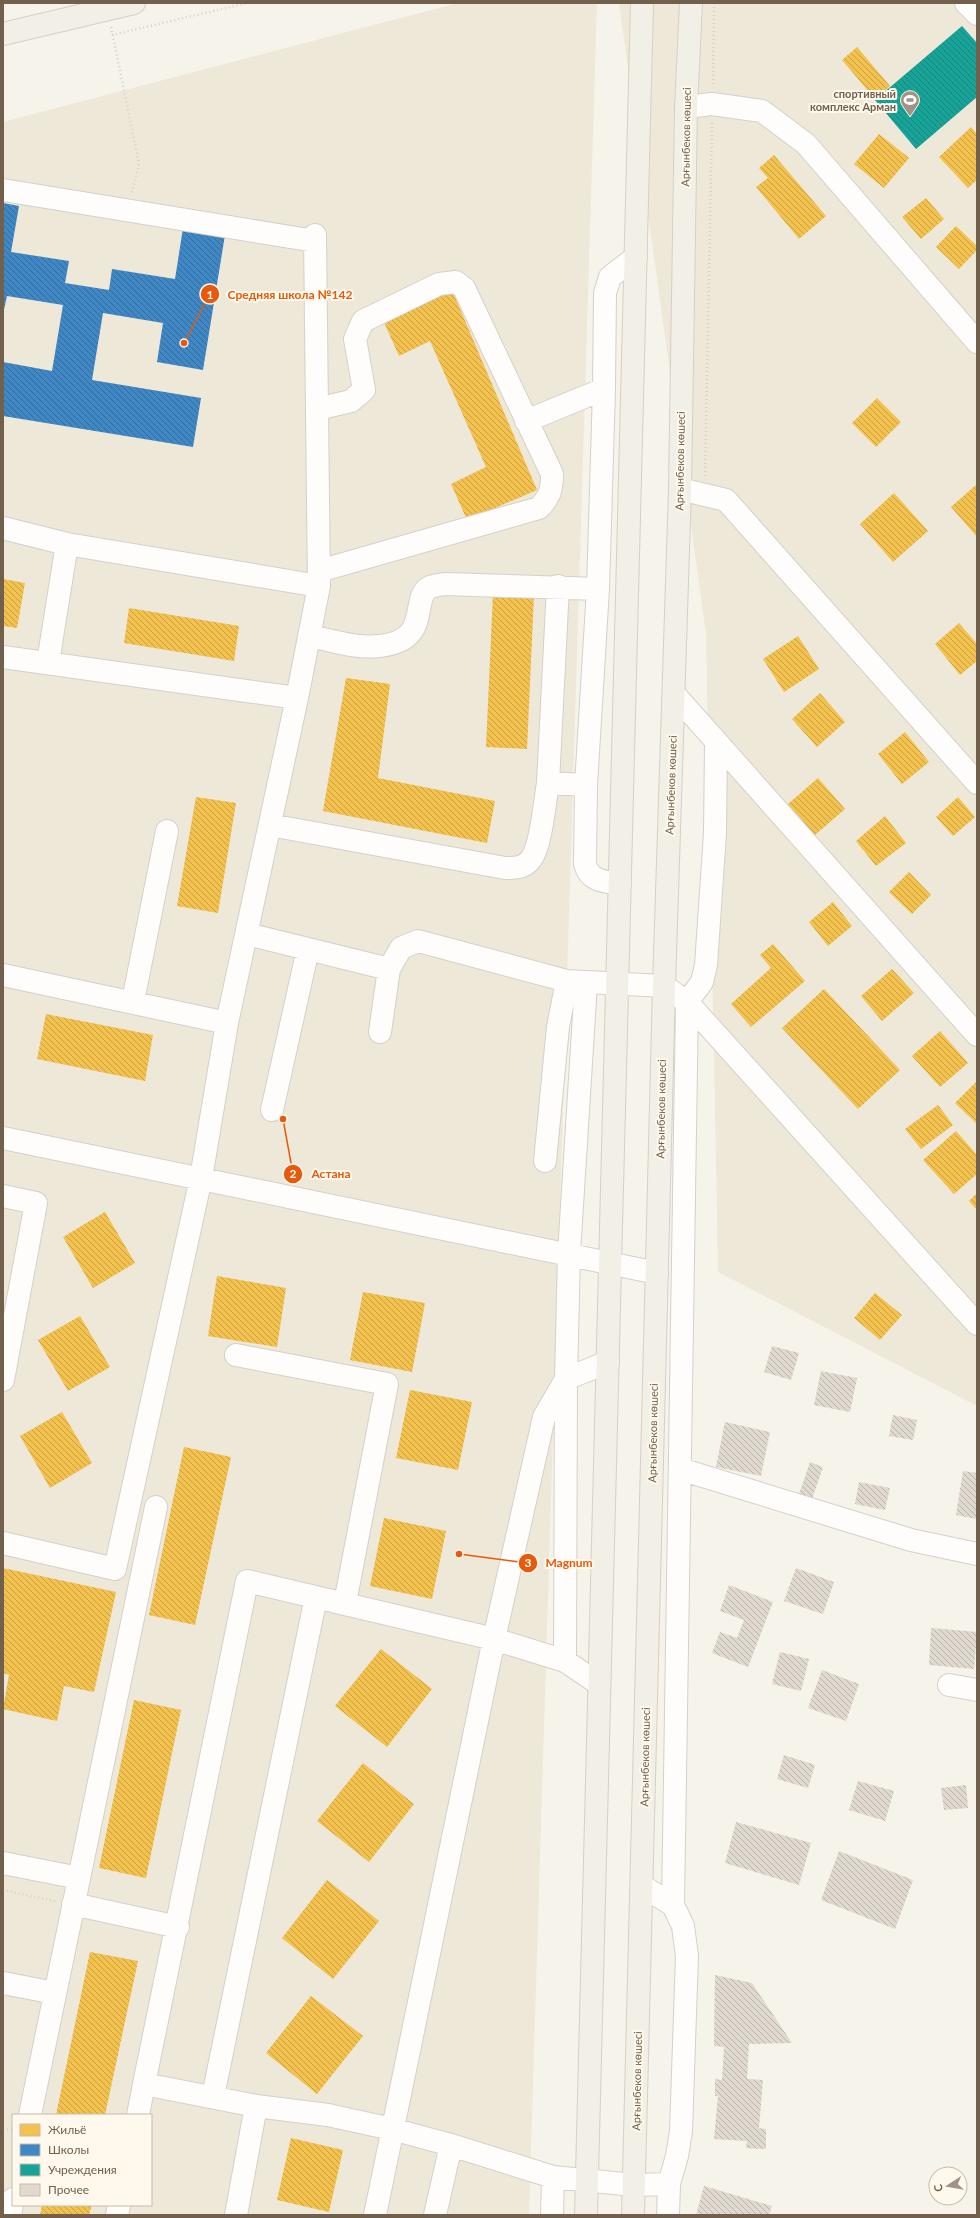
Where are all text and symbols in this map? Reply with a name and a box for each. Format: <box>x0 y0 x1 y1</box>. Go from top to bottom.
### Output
street label: Арғынбеков көшесі <box>678 87 693 187</box>
place label: спортивный комплекс Арман <box>810 87 896 113</box>
sports icon: спортивный комплекс Арман <box>899 89 921 117</box>
callout: Средняя школа №142 <box>200 282 361 306</box>
text: 1 <box>207 287 214 302</box>
text: Средняя школа №142 <box>228 287 352 302</box>
street label: Арғынбеков көшесі <box>672 411 687 511</box>
street label: Арғынбеков көшесі <box>662 735 679 835</box>
street label: Арғынбеков көшесі <box>653 1059 668 1159</box>
callout: Астана <box>283 1162 358 1186</box>
text: 2 <box>290 1166 297 1181</box>
text: Астана <box>310 1166 351 1181</box>
street label: Арғынбеков көшесі <box>645 1383 660 1483</box>
callout: Magnum <box>518 1551 601 1575</box>
text: 3 <box>525 1555 532 1570</box>
text: Magnum <box>545 1555 593 1570</box>
street label: Арғынбеков көшесі <box>637 1707 652 1807</box>
street label: Арғынбеков көшесі <box>629 2031 644 2131</box>
legend <box>12 2114 152 2206</box>
text: Жильё <box>48 2122 86 2137</box>
text: Школы <box>48 2142 89 2157</box>
text: Учреждения <box>48 2162 117 2177</box>
north arrow <box>928 2166 968 2206</box>
text: Прочее <box>48 2182 89 2197</box>
text: С <box>930 2183 945 2193</box>

